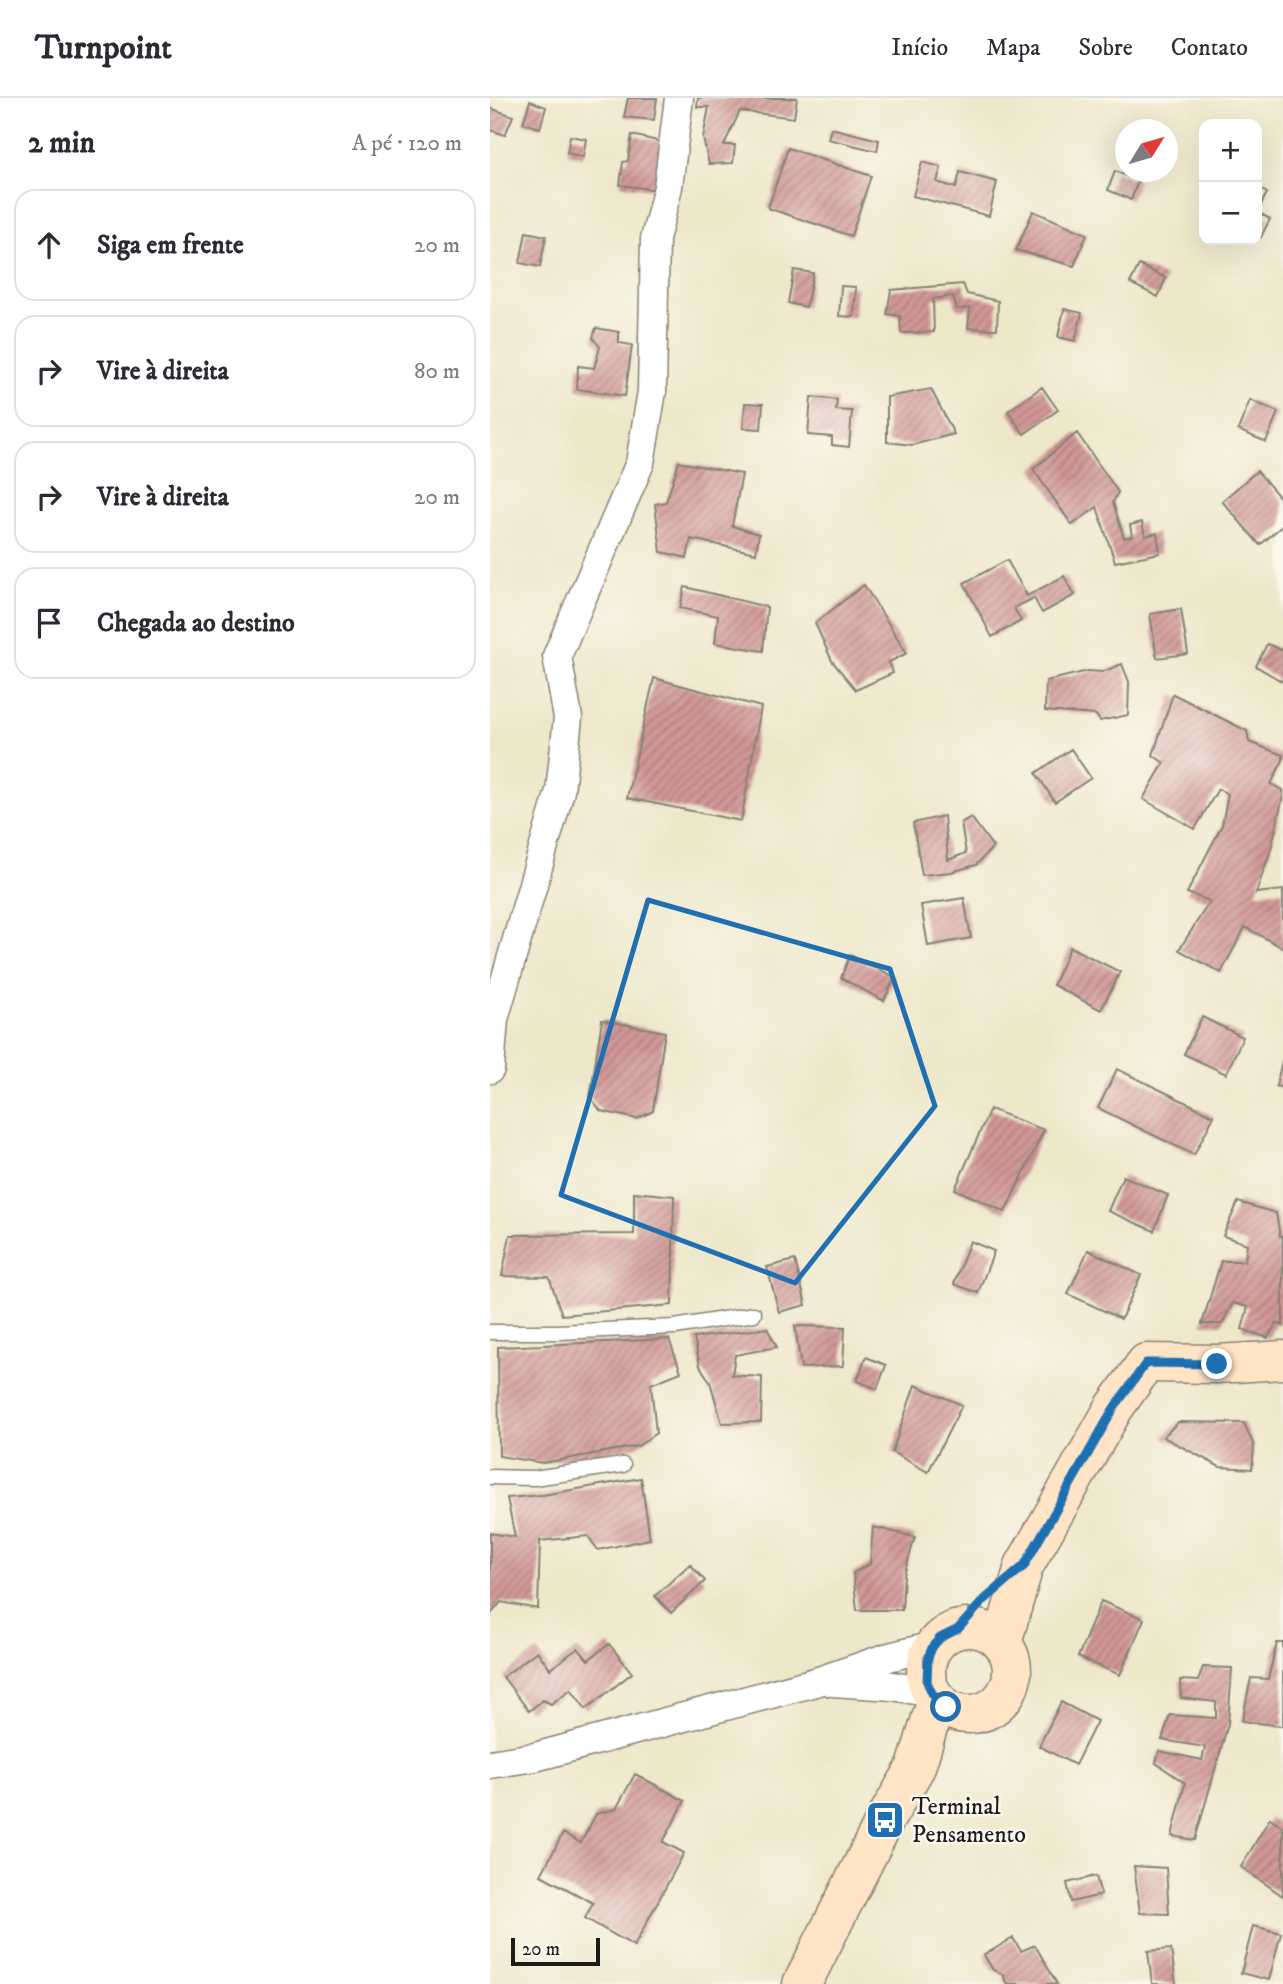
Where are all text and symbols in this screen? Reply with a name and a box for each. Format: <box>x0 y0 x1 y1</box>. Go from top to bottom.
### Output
text: Turnpoint <box>35 28 172 69</box>
text: Início <box>891 33 948 63</box>
text: Mapa <box>986 33 1040 63</box>
text: Sobre <box>1078 33 1133 63</box>
text: Contato <box>1171 33 1248 63</box>
north arrow <box>1115 119 1178 182</box>
map controls <box>1199 119 1262 245</box>
button: + <box>1199 119 1262 182</box>
text: 2 min <box>28 125 95 162</box>
text: A pé · 120 m <box>352 129 462 158</box>
button: − <box>1199 182 1262 245</box>
icon: ahead <box>30 226 68 264</box>
text: Siga em frente <box>97 229 244 262</box>
text: 20 m <box>414 231 460 260</box>
icon: right <box>30 352 68 390</box>
text: Vire à direita <box>97 355 229 388</box>
text: 80 m <box>414 357 460 386</box>
icon: right <box>30 478 68 516</box>
text: Vire à direita <box>97 481 229 514</box>
text: 20 m <box>414 483 460 512</box>
icon: arrive <box>30 604 68 642</box>
text: Chegada ao destino <box>97 607 295 640</box>
route end <box>1201 1348 1232 1379</box>
route start <box>930 1691 961 1722</box>
place label: Terminal Pensamento <box>912 1792 1026 1850</box>
bus stop icon: Terminal Pensamento <box>864 1799 906 1841</box>
scale bar <box>511 1935 600 1967</box>
text: 20 m <box>522 1938 560 1961</box>

